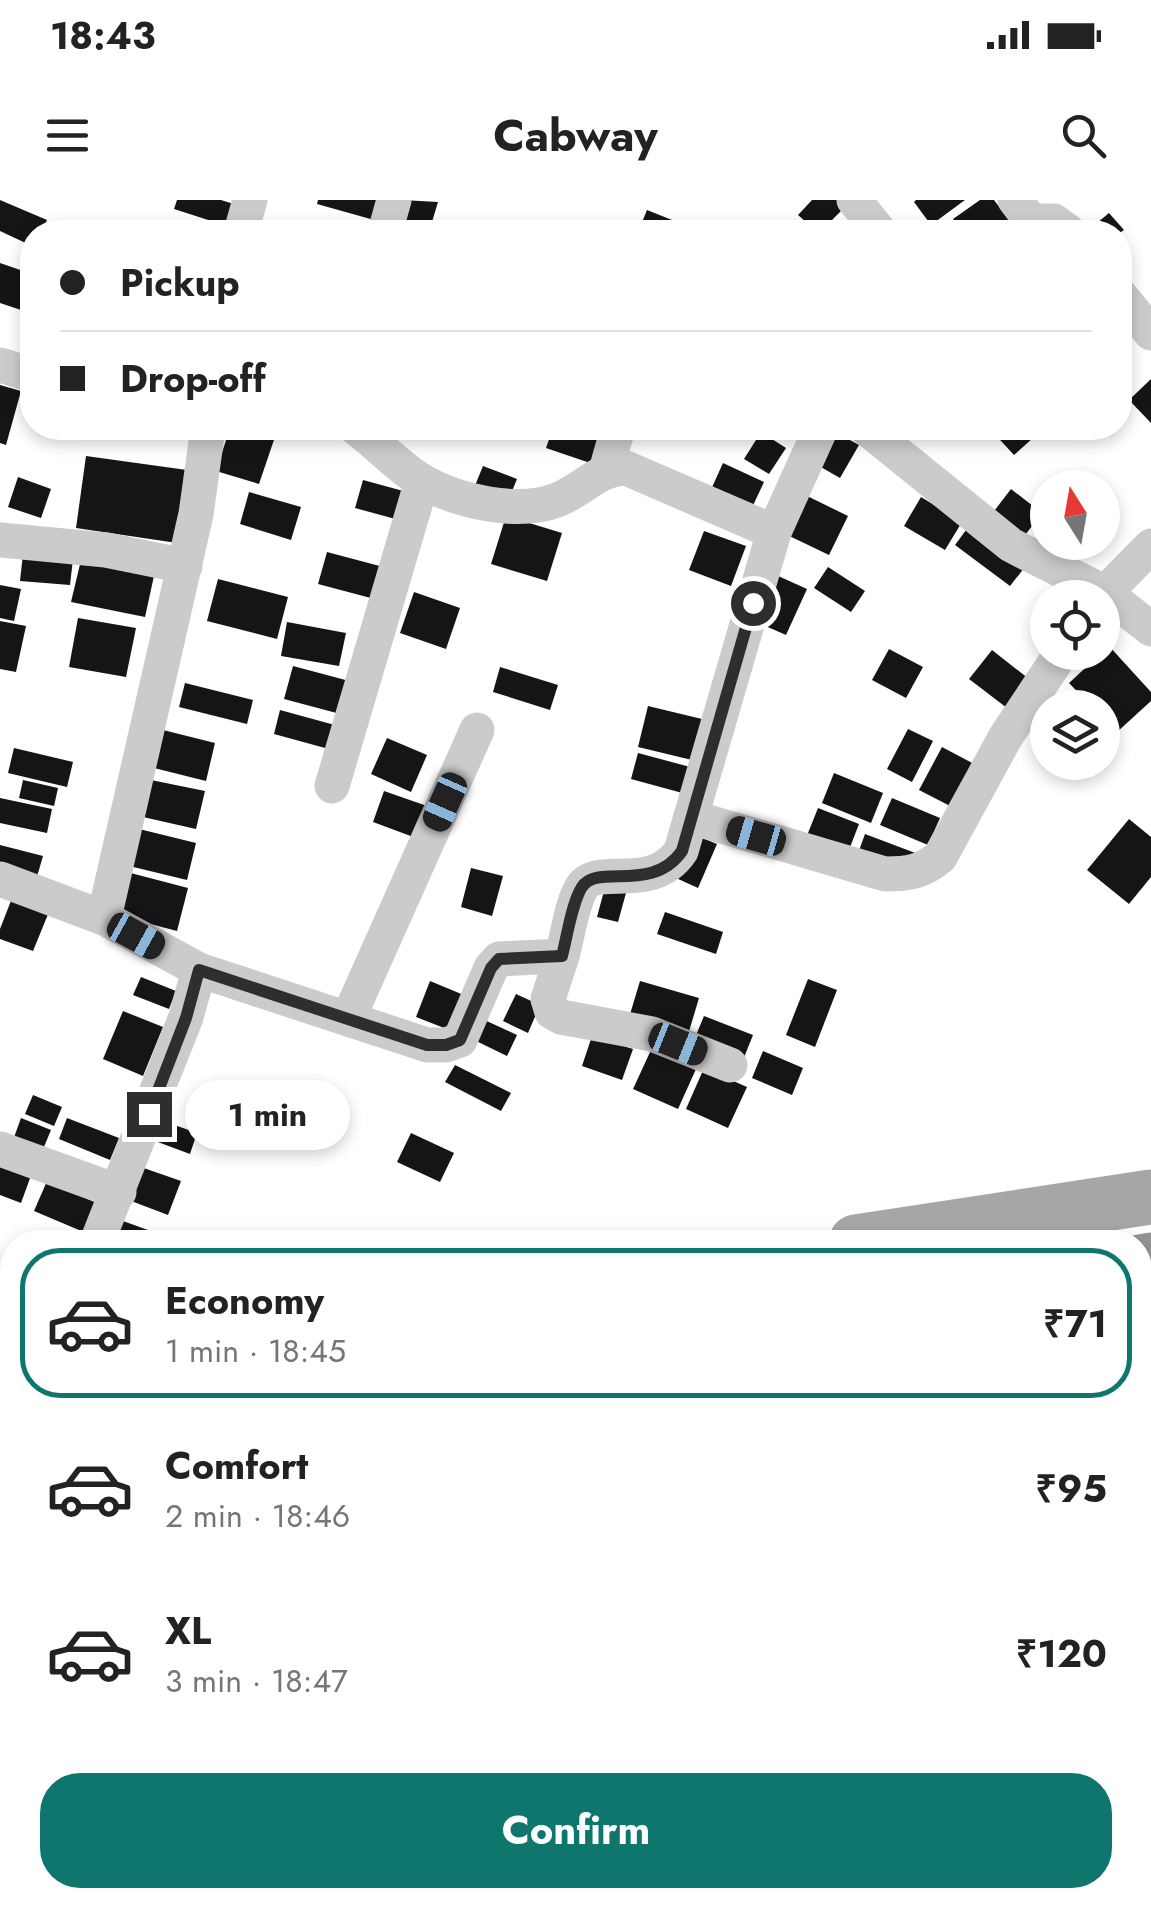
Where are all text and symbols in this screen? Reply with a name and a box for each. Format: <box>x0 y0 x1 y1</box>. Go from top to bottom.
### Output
text: 18:43 <box>50 8 156 63</box>
text: Cabway <box>493 103 658 168</box>
icon: menu <box>40 108 95 163</box>
icon: search <box>1056 108 1111 163</box>
text: Pickup <box>120 255 240 310</box>
text: Drop-off <box>120 351 266 406</box>
north arrow <box>1030 470 1120 560</box>
map controls <box>1030 470 1120 780</box>
button: locate <box>1030 580 1120 670</box>
route start <box>731 581 776 626</box>
button: layers <box>1030 690 1120 780</box>
car <box>419 768 471 836</box>
car <box>723 813 789 859</box>
car <box>102 908 170 964</box>
car <box>645 1019 711 1069</box>
callout: 1 min <box>184 1079 349 1149</box>
route end <box>127 1092 172 1137</box>
text: 1 min <box>228 1092 307 1138</box>
text: Economy <box>165 1273 324 1328</box>
icon: car <box>45 1278 135 1368</box>
text: ₹71 <box>1043 1296 1107 1351</box>
text: 1 min · 18:45 <box>165 1328 346 1374</box>
text: Comfort <box>165 1438 308 1493</box>
icon: car <box>45 1443 135 1533</box>
text: ₹95 <box>1035 1461 1107 1516</box>
text: 2 min · 18:46 <box>165 1493 350 1539</box>
text: XL <box>165 1603 211 1658</box>
icon: car <box>45 1608 135 1698</box>
text: ₹120 <box>1016 1626 1107 1681</box>
text: 3 min · 18:47 <box>165 1658 348 1704</box>
button: Confirm <box>40 1773 1112 1888</box>

